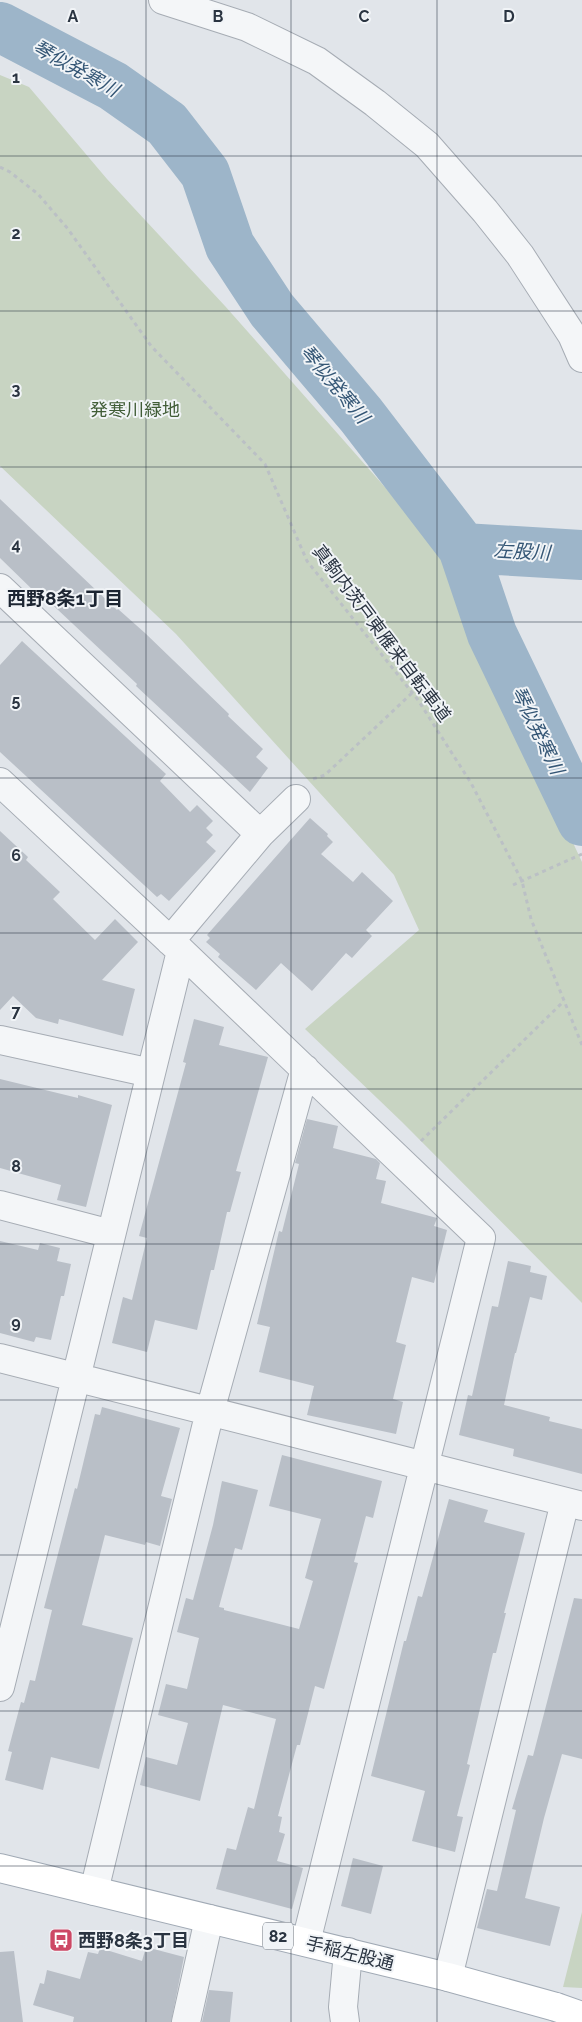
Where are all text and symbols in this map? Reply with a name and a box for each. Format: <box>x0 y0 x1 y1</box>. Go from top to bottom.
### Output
text: A <box>68 7 79 26</box>
text: B <box>213 7 224 26</box>
text: C <box>359 7 370 26</box>
text: D <box>503 7 515 26</box>
water label: 琴似発寒川 <box>29 35 125 102</box>
text: 1 <box>12 68 20 87</box>
text: 2 <box>11 224 21 243</box>
water label: 琴似発寒川 <box>296 341 375 429</box>
text: 3 <box>12 380 21 399</box>
park label: 発寒川緑地 <box>90 399 180 420</box>
text: 4 <box>11 535 21 554</box>
water label: 左股川 <box>493 539 553 564</box>
street label: 真駒内茨戸東雁来自転車道 <box>309 540 455 726</box>
district label: 西野8条1丁目 <box>7 587 123 609</box>
water label: 琴似発寒川 <box>507 682 570 779</box>
text: 5 <box>12 691 21 710</box>
text: 6 <box>11 846 21 865</box>
text: 7 <box>12 1002 21 1021</box>
text: 8 <box>11 1157 21 1176</box>
text: 9 <box>11 1313 21 1332</box>
road number: 82 <box>263 1922 293 1950</box>
bus stop icon: 西野8条3丁目 <box>48 1927 74 1953</box>
place label: 西野8条3丁目 <box>78 1930 189 1951</box>
street label: 手稲左股通 <box>304 1932 396 1974</box>

